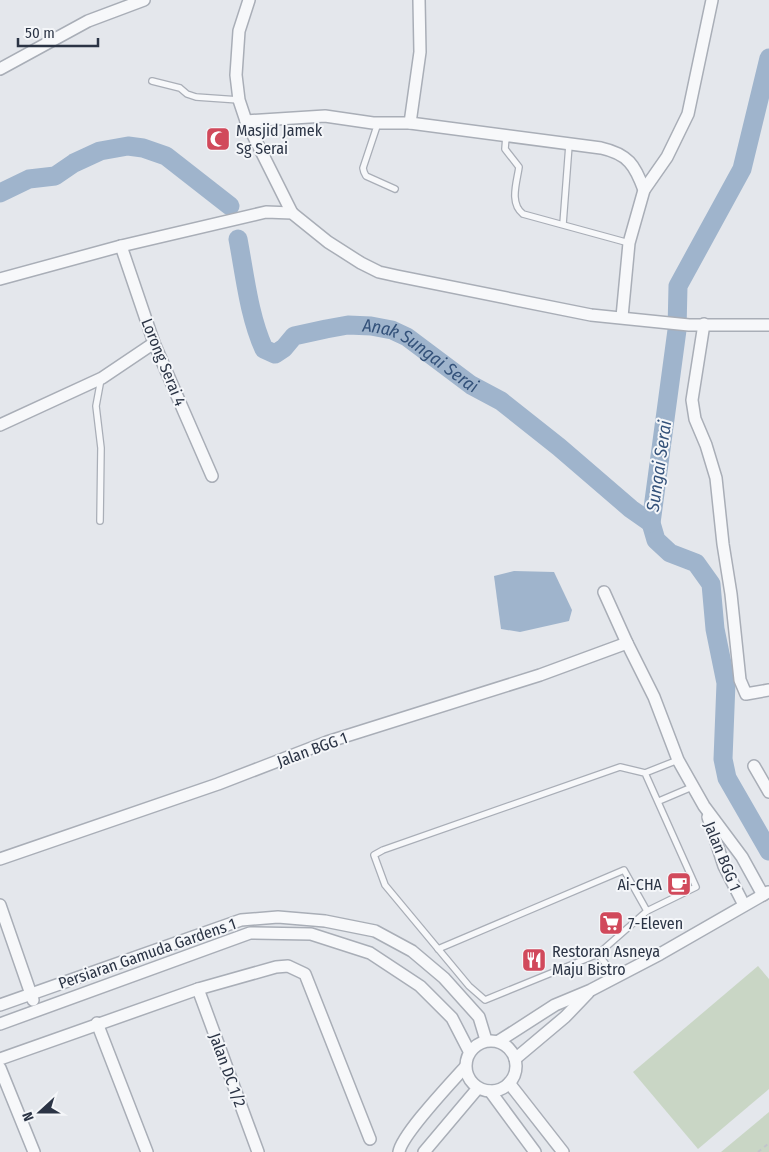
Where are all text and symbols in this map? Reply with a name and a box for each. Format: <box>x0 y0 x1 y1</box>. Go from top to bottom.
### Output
scale bar <box>18 15 98 47</box>
text: 50 m <box>25 24 55 42</box>
place label: Masjid Jamek Sg Serai <box>236 121 323 158</box>
mosque icon: Masjid Jamek Sg Serai <box>205 126 231 152</box>
water label: Anak Sungai Serai <box>361 315 482 398</box>
street label: Lorong Serai 4 <box>137 316 190 409</box>
water label: Sungai Serai <box>642 419 676 514</box>
street label: Jalan BGG 1 <box>274 728 350 771</box>
street label: Jalan BGG 1 <box>700 819 745 894</box>
cafe icon: Ai-CHA <box>666 871 692 897</box>
place label: Ai-CHA <box>617 875 663 894</box>
supermarket icon: 7-Eleven <box>598 910 624 936</box>
street label: Persiaran Gamuda Gardens 1 <box>56 914 239 993</box>
place label: 7-Eleven <box>628 914 683 933</box>
place label: Restoran Asneya Maju Bistro <box>552 942 660 979</box>
restaurant icon: Restoran Asneya Maju Bistro <box>521 947 547 973</box>
street label: Jalan DC 1/2 <box>205 1030 250 1110</box>
north arrow <box>15 1087 65 1137</box>
text: N <box>19 1110 38 1123</box>

